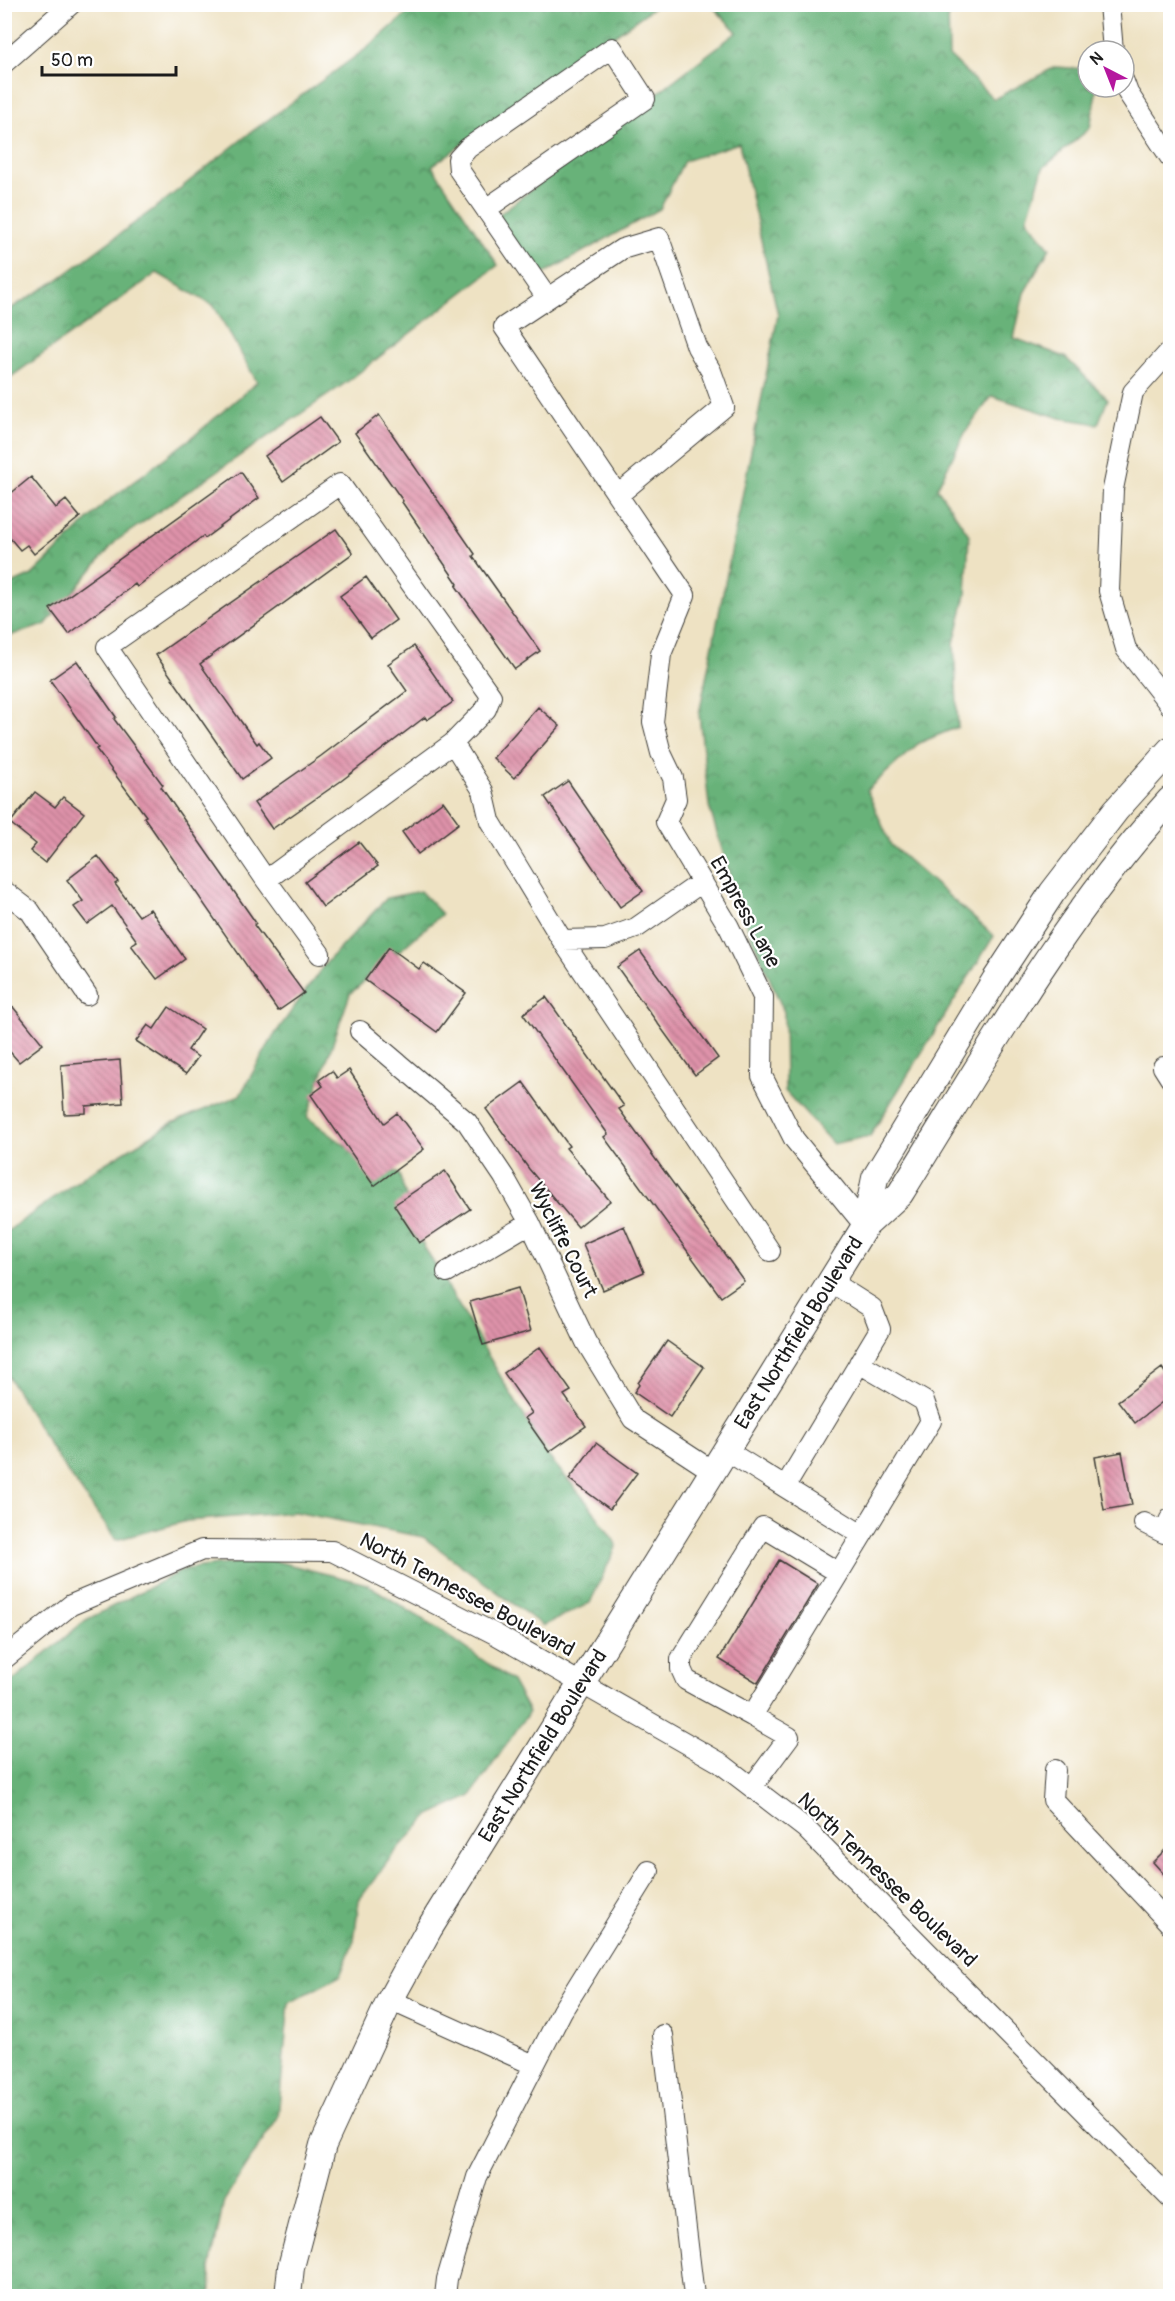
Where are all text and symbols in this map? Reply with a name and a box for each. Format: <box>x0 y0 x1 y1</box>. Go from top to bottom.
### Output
scale bar <box>42 39 176 77</box>
north arrow <box>1076 39 1136 99</box>
text: N <box>1086 47 1107 70</box>
text: 50 m <box>51 49 93 72</box>
street label: Empress Lane <box>703 851 787 973</box>
street label: Wycliffe Court <box>522 1178 604 1303</box>
street label: East Northfield Boulevard <box>729 1232 869 1434</box>
street label: North Tennessee Boulevard <box>355 1527 579 1663</box>
street label: East Northfield Boulevard <box>473 1645 613 1847</box>
street label: North Tennessee Boulevard <box>791 1787 983 1973</box>

